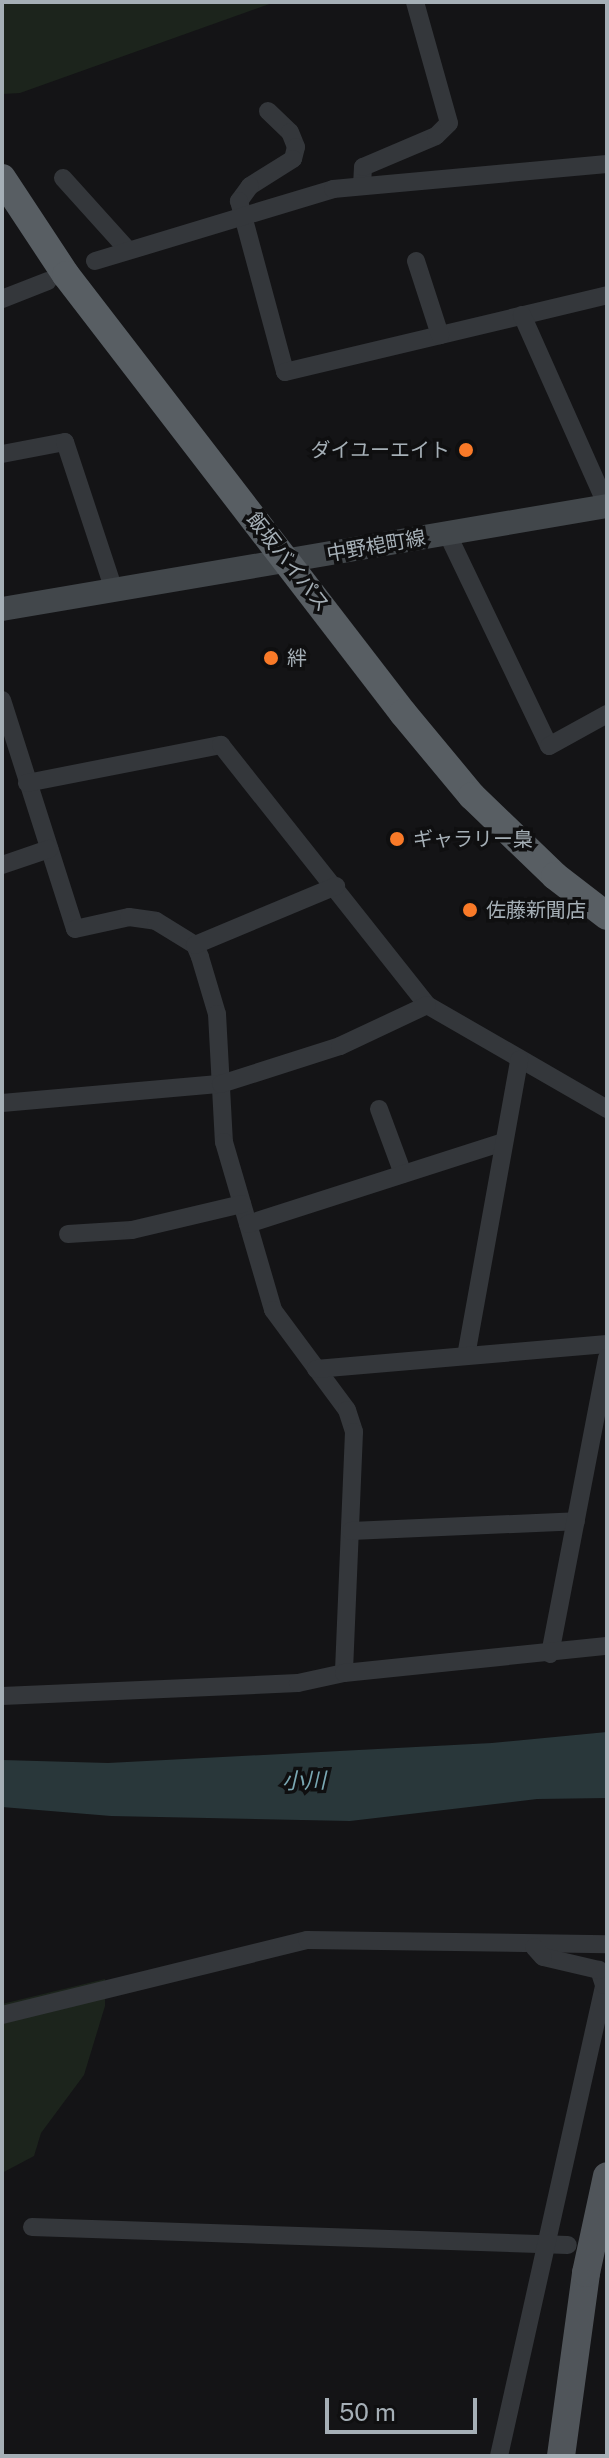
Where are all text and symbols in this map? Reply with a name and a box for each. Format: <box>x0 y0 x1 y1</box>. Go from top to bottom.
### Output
place label: ダイユーエイト <box>310 438 450 462</box>
marker: ダイユーエイト <box>457 441 475 459</box>
street label: 飯坂バイパス <box>242 507 334 617</box>
street label: 中野梍町線 <box>325 525 427 567</box>
place label: 絆 <box>287 646 307 670</box>
marker: 絆 <box>262 649 280 667</box>
place label: ギャラリー梟 <box>413 827 533 851</box>
marker: ギャラリー梟 <box>388 830 406 848</box>
place label: 佐藤新聞店 <box>486 898 586 922</box>
marker: 佐藤新聞店 <box>461 901 479 919</box>
water label: 小川 <box>282 1767 326 1795</box>
scale bar <box>329 2382 481 2432</box>
text: 50 m <box>339 2398 396 2426</box>

